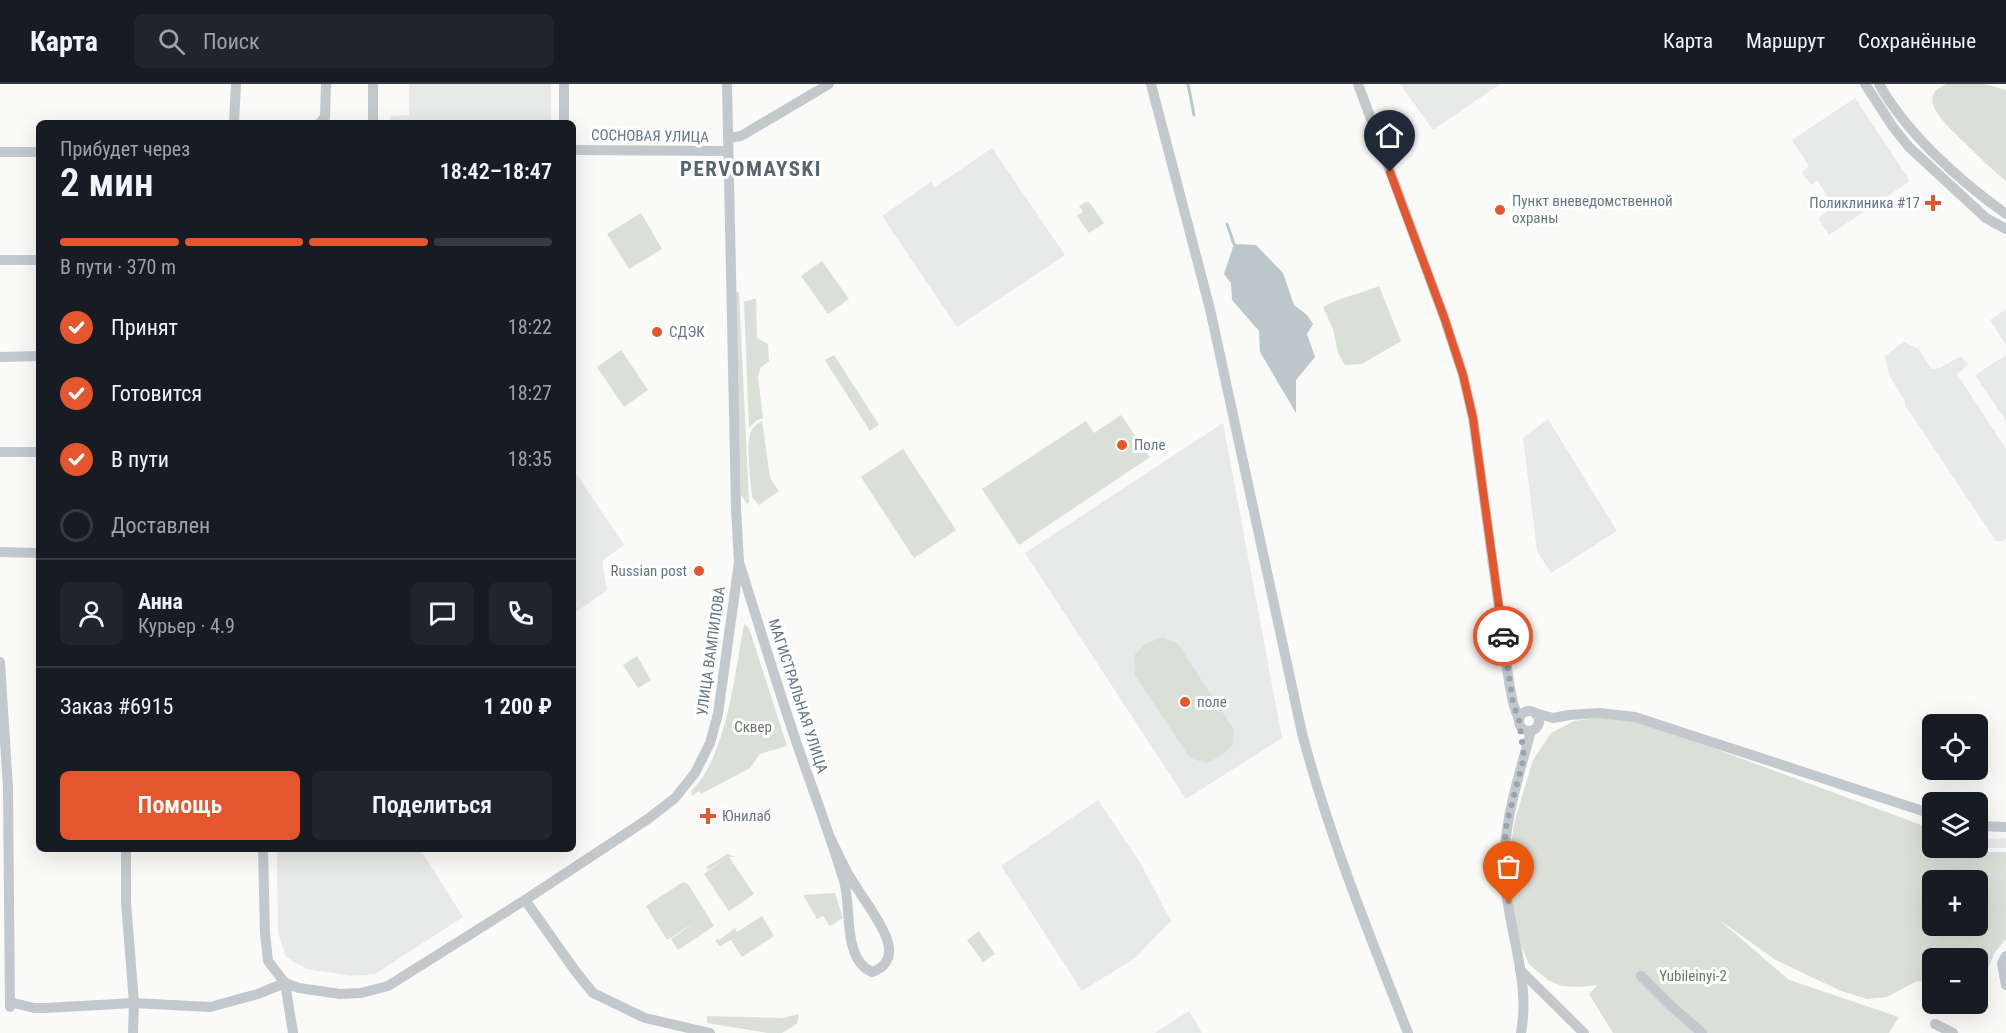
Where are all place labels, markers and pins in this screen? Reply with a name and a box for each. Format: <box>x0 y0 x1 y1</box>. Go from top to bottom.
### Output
pin <box>1364 110 1415 172</box>
place label: Пункт вневедомственной охраны <box>1512 192 1673 227</box>
place label: Поликлиника #17 <box>1809 194 1920 212</box>
marker: Поликлиника #17 <box>1924 194 1942 212</box>
marker: Пункт вневедомственной охраны <box>1493 203 1507 217</box>
place label: СДЭК <box>669 323 705 341</box>
marker: СДЭК <box>650 325 664 339</box>
place label: Поле <box>1134 436 1165 454</box>
marker: Поле <box>1115 438 1129 452</box>
place label: Russian post <box>611 562 687 580</box>
marker: Russian post <box>692 564 706 578</box>
place label: поле <box>1197 693 1227 711</box>
marker: поле <box>1178 695 1192 709</box>
marker: Юнилаб <box>699 807 717 825</box>
place label: Юнилаб <box>722 807 771 825</box>
pin <box>1483 841 1534 903</box>

